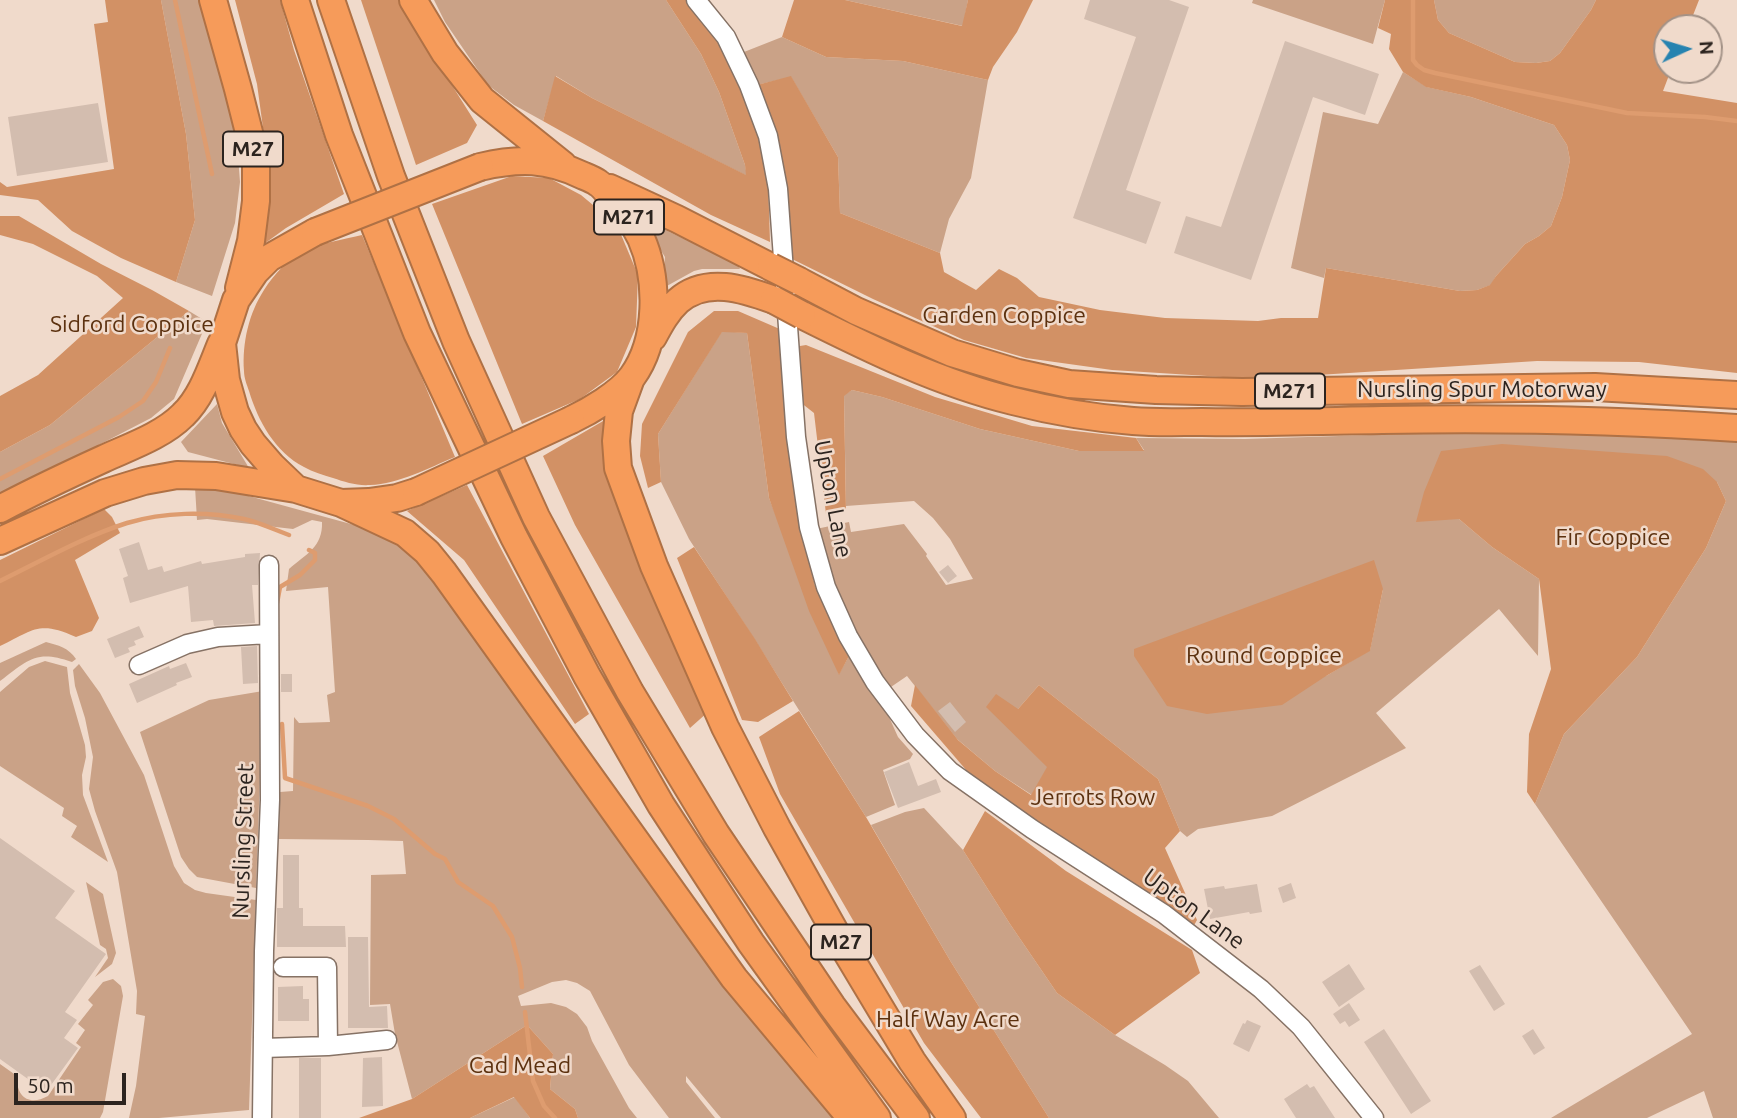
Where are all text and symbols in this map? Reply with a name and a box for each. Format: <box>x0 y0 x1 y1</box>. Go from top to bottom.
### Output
north arrow <box>1653 14 1723 84</box>
text: N <box>1695 40 1718 56</box>
road number: M27 <box>223 132 283 166</box>
road number: M271 <box>594 200 664 234</box>
park label: Garden Coppice <box>922 301 1086 329</box>
park label: Sidford Coppice <box>50 310 214 338</box>
road number: M271 <box>1255 374 1325 408</box>
street label: Nursling Spur Motorway <box>1357 375 1607 403</box>
street label: Upton Lane <box>808 438 858 560</box>
park label: Fir Coppice <box>1555 523 1671 551</box>
park label: Round Coppice <box>1186 641 1342 669</box>
street label: Nursling Street <box>226 763 260 919</box>
park label: Jerrots Row <box>1031 783 1155 811</box>
street label: Upton Lane <box>1138 863 1250 955</box>
road number: M27 <box>811 925 871 960</box>
park label: Half Way Acre <box>876 1005 1020 1033</box>
park label: Cad Mead <box>469 1051 571 1079</box>
scale bar <box>18 1058 130 1102</box>
text: 50 m <box>27 1073 74 1097</box>

